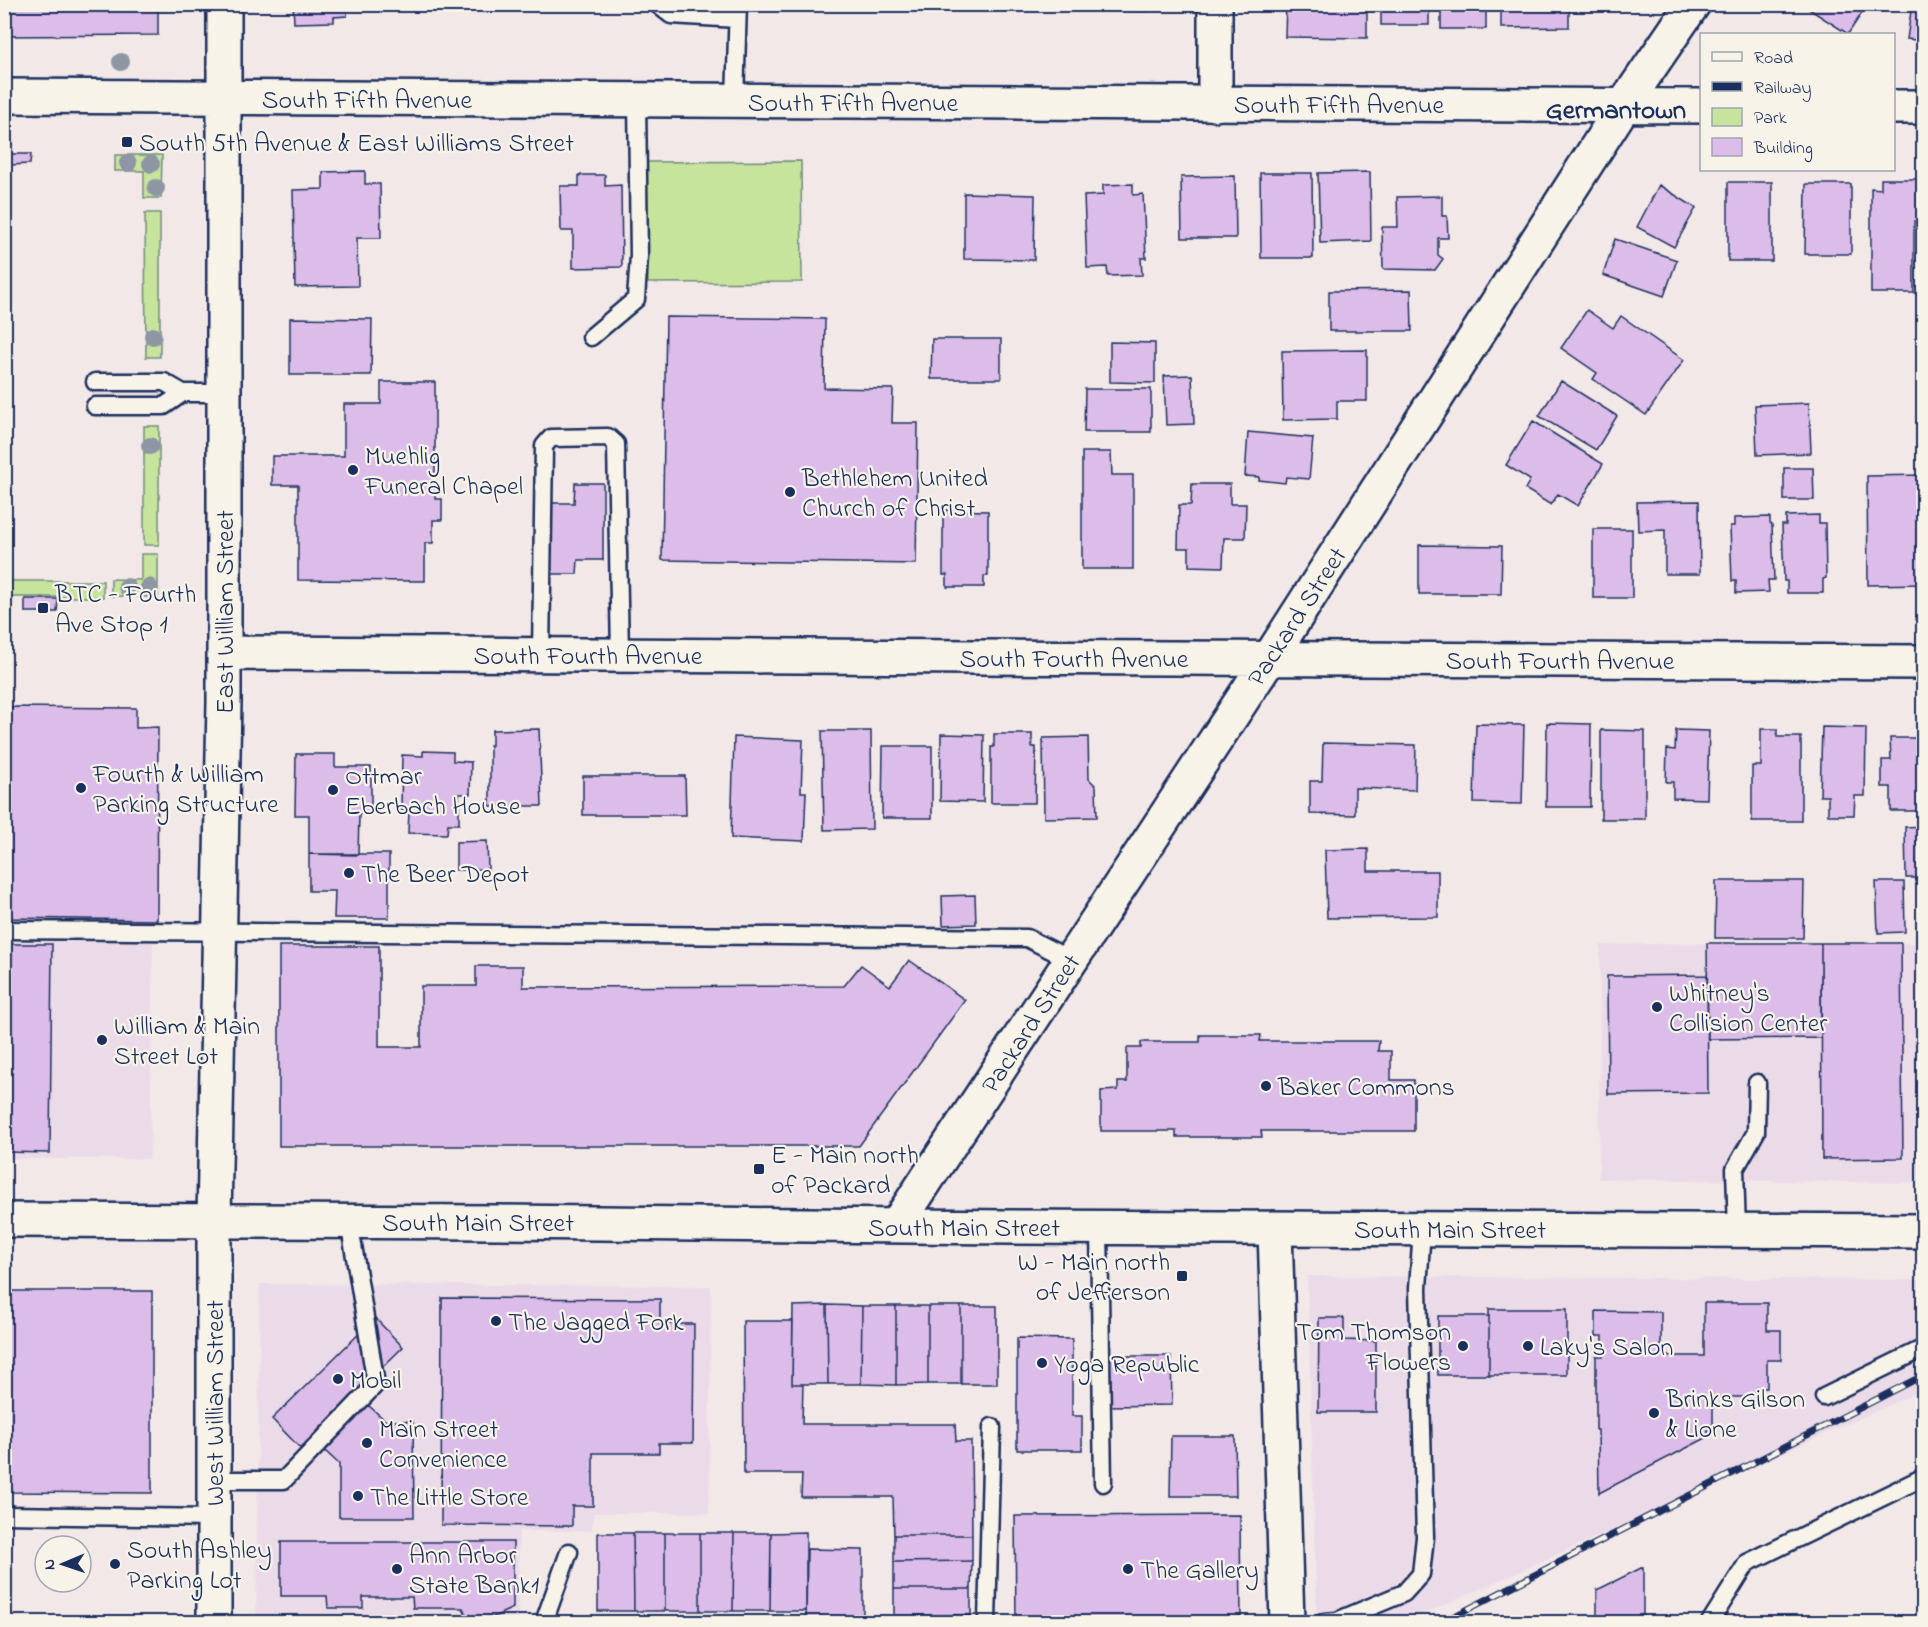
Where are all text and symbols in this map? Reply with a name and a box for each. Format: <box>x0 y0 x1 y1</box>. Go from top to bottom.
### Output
legend <box>1700 33 1895 171</box>
text: Road <box>1754 46 1793 72</box>
text: Railway <box>1754 76 1811 102</box>
street label: South Fifth Avenue <box>262 83 473 121</box>
street label: South Fifth Avenue <box>748 86 959 124</box>
street label: South Fifth Avenue <box>1234 88 1445 126</box>
district label: Germantown <box>1546 92 1686 131</box>
text: Park <box>1754 106 1787 132</box>
place label: South 5th Avenue & East Williams Street <box>139 126 574 164</box>
marker: South 5th Avenue & East Williams Street <box>120 135 134 149</box>
text: Building <box>1753 136 1813 163</box>
place label: Muehlig Funeral Chapel <box>364 439 523 507</box>
place label: Bethlehem United Church of Christ <box>801 461 988 529</box>
marker: Muehlig Funeral Chapel <box>346 463 360 477</box>
marker: Bethlehem United Church of Christ <box>783 485 797 499</box>
street label: East William Street <box>208 510 246 714</box>
street label: Packard Street <box>1239 540 1358 695</box>
place label: BTC - Fourth Ave Stop 1 <box>54 577 196 645</box>
marker: BTC - Fourth Ave Stop 1 <box>36 601 50 615</box>
street label: South Fourth Avenue <box>474 639 703 677</box>
street label: South Fourth Avenue <box>960 642 1189 680</box>
street label: South Fourth Avenue <box>1446 644 1675 682</box>
place label: Fourth & William Parking Structure <box>92 757 279 825</box>
place label: Ottmar Eberbach House <box>345 759 521 827</box>
marker: Fourth & William Parking Structure <box>74 781 88 795</box>
marker: Ottmar Eberbach House <box>326 783 340 797</box>
place label: The Beer Depot <box>361 857 529 895</box>
marker: The Beer Depot <box>342 866 356 880</box>
street label: Packard Street <box>973 947 1092 1102</box>
place label: Whitney's Collision Center <box>1669 976 1828 1044</box>
marker: Whitney's Collision Center <box>1650 1000 1664 1014</box>
place label: William & Main Street Lot <box>114 1009 260 1077</box>
marker: William & Main Street Lot <box>95 1033 109 1047</box>
place label: Baker Commons <box>1277 1070 1455 1108</box>
marker: Baker Commons <box>1259 1079 1273 1093</box>
place label: E - Main north of Packard <box>771 1138 919 1206</box>
marker: E - Main north of Packard <box>752 1162 766 1176</box>
street label: South Main Street <box>382 1206 574 1244</box>
street label: South Main Street <box>868 1211 1060 1249</box>
street label: South Main Street <box>1354 1213 1546 1251</box>
place label: W - Main north of Jefferson <box>1018 1245 1170 1313</box>
marker: W - Main north of Jefferson <box>1175 1269 1189 1283</box>
street label: West William Street <box>198 1300 236 1506</box>
place label: The Jagged Fork <box>508 1305 684 1343</box>
marker: The Jagged Fork <box>489 1314 503 1328</box>
place label: Tom Thomson Flowers <box>1296 1315 1451 1383</box>
place label: Laky's Salon <box>1540 1330 1673 1368</box>
marker: Tom Thomson Flowers <box>1456 1339 1470 1353</box>
marker: Laky's Salon <box>1521 1339 1535 1353</box>
place label: Yoga Republic <box>1054 1347 1200 1385</box>
marker: Yoga Republic <box>1035 1356 1049 1370</box>
place label: Mobil <box>350 1363 401 1401</box>
marker: Mobil <box>331 1372 345 1386</box>
place label: Brinks Gilson & Lione <box>1665 1382 1805 1450</box>
marker: Brinks Gilson & Lione <box>1647 1406 1661 1420</box>
place label: Main Street Convenience <box>379 1412 508 1480</box>
marker: Main Street Convenience <box>360 1436 374 1450</box>
place label: The Little Store <box>370 1480 529 1518</box>
marker: The Little Store <box>351 1489 365 1503</box>
place label: South Ashley Parking Lot <box>127 1533 272 1601</box>
north arrow <box>33 1534 93 1594</box>
place label: Ann Arbor State Bank1 <box>409 1538 539 1606</box>
place label: The Gallery <box>1140 1553 1259 1591</box>
marker: South Ashley Parking Lot <box>108 1557 122 1571</box>
text: N <box>38 1558 62 1570</box>
marker: Ann Arbor State Bank1 <box>390 1562 404 1576</box>
marker: The Gallery <box>1121 1562 1135 1576</box>

